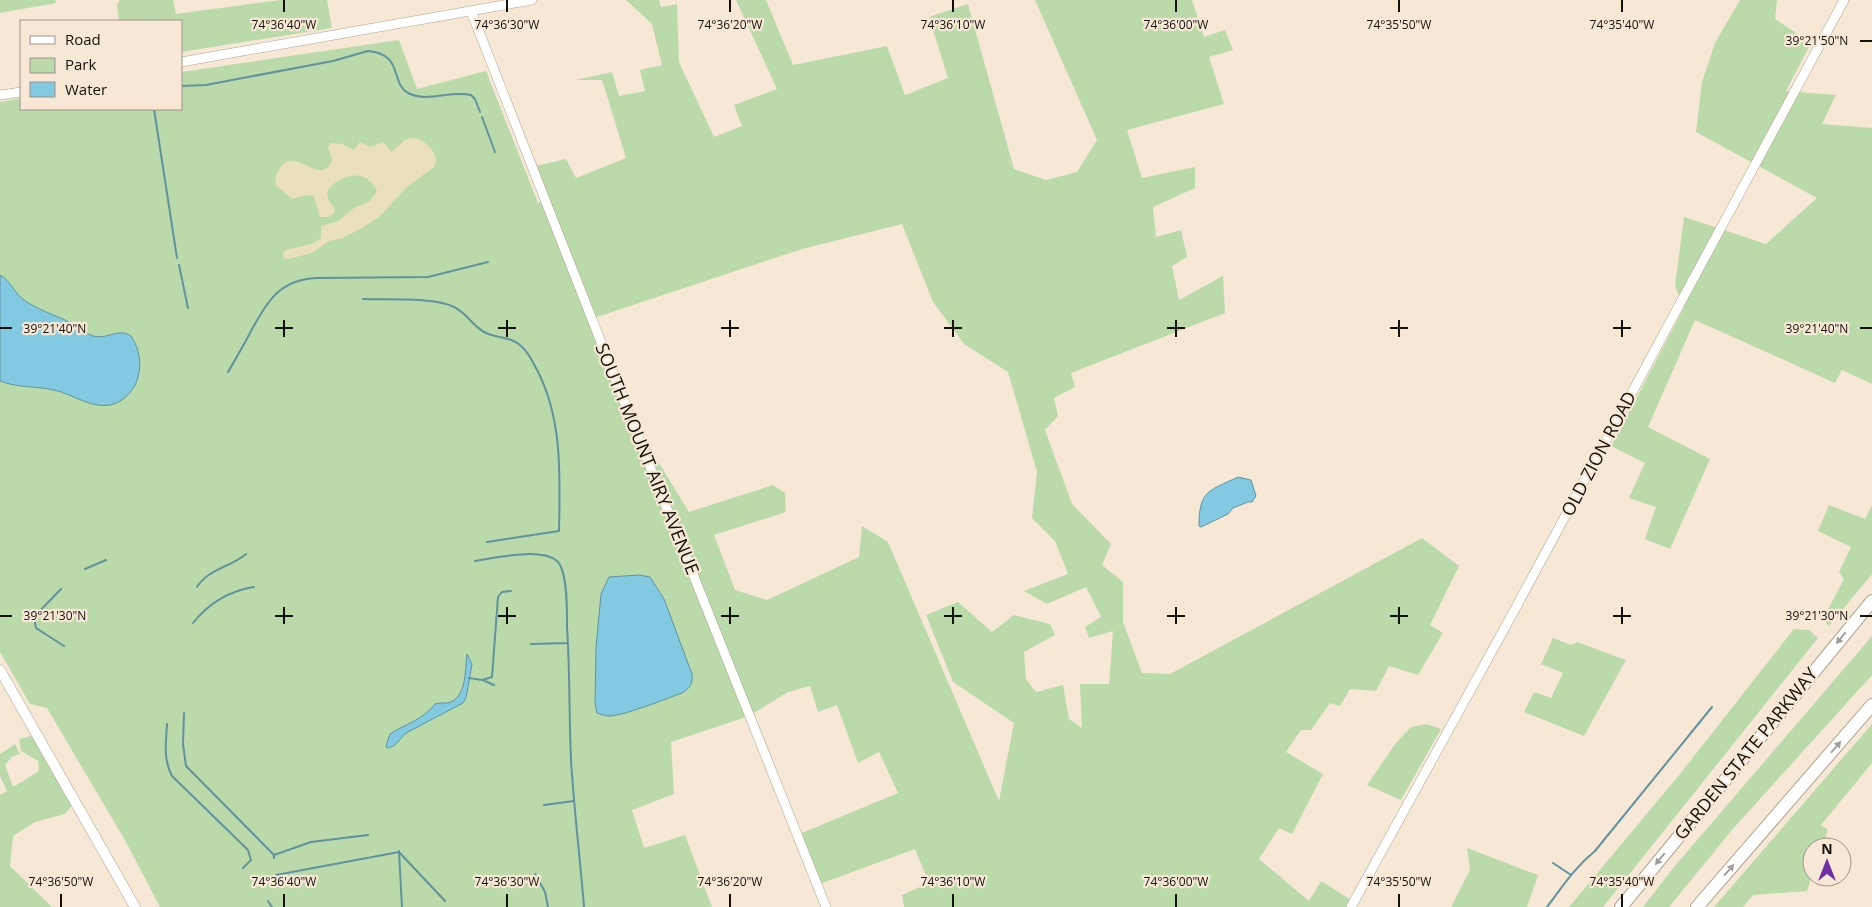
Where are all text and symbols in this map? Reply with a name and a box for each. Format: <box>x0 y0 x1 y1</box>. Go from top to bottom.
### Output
text: 74°36'40"W <box>252 16 316 33</box>
text: 74°36'30"W <box>475 16 539 33</box>
text: 74°36'20"W <box>698 16 762 33</box>
text: 74°36'10"W <box>921 16 985 33</box>
text: 74°36'00"W <box>1144 16 1208 33</box>
text: 74°35'50"W <box>1367 16 1431 33</box>
text: 74°35'40"W <box>1590 16 1654 33</box>
legend <box>20 20 182 110</box>
text: Road <box>65 29 101 49</box>
text: 39°21'50"N <box>1786 32 1848 49</box>
text: Park <box>65 54 96 74</box>
text: Water <box>65 79 107 99</box>
text: 39°21'40"N <box>24 320 86 337</box>
text: 39°21'40"N <box>1786 320 1848 337</box>
street label: SOUTH MOUNT AIRY AVENUE <box>590 339 705 578</box>
street label: OLD ZION ROAD <box>1555 387 1641 520</box>
text: 39°21'30"N <box>24 607 86 624</box>
text: 39°21'30"N <box>1786 607 1848 624</box>
one-way arrow <box>1836 632 1847 645</box>
street label: GARDEN STATE PARKWAY <box>1668 662 1823 844</box>
one-way arrow <box>1830 741 1841 754</box>
north arrow <box>1802 837 1852 887</box>
text: N <box>1821 839 1833 858</box>
one-way arrow <box>1655 852 1666 865</box>
one-way arrow <box>1724 864 1735 877</box>
text: 74°36'50"W <box>29 873 93 890</box>
text: 74°36'40"W <box>252 873 316 890</box>
text: 74°36'30"W <box>475 873 539 890</box>
text: 74°36'20"W <box>698 873 762 890</box>
text: 74°36'10"W <box>921 873 985 890</box>
text: 74°36'00"W <box>1144 873 1208 890</box>
text: 74°35'50"W <box>1367 873 1431 890</box>
text: 74°35'40"W <box>1590 873 1654 890</box>

